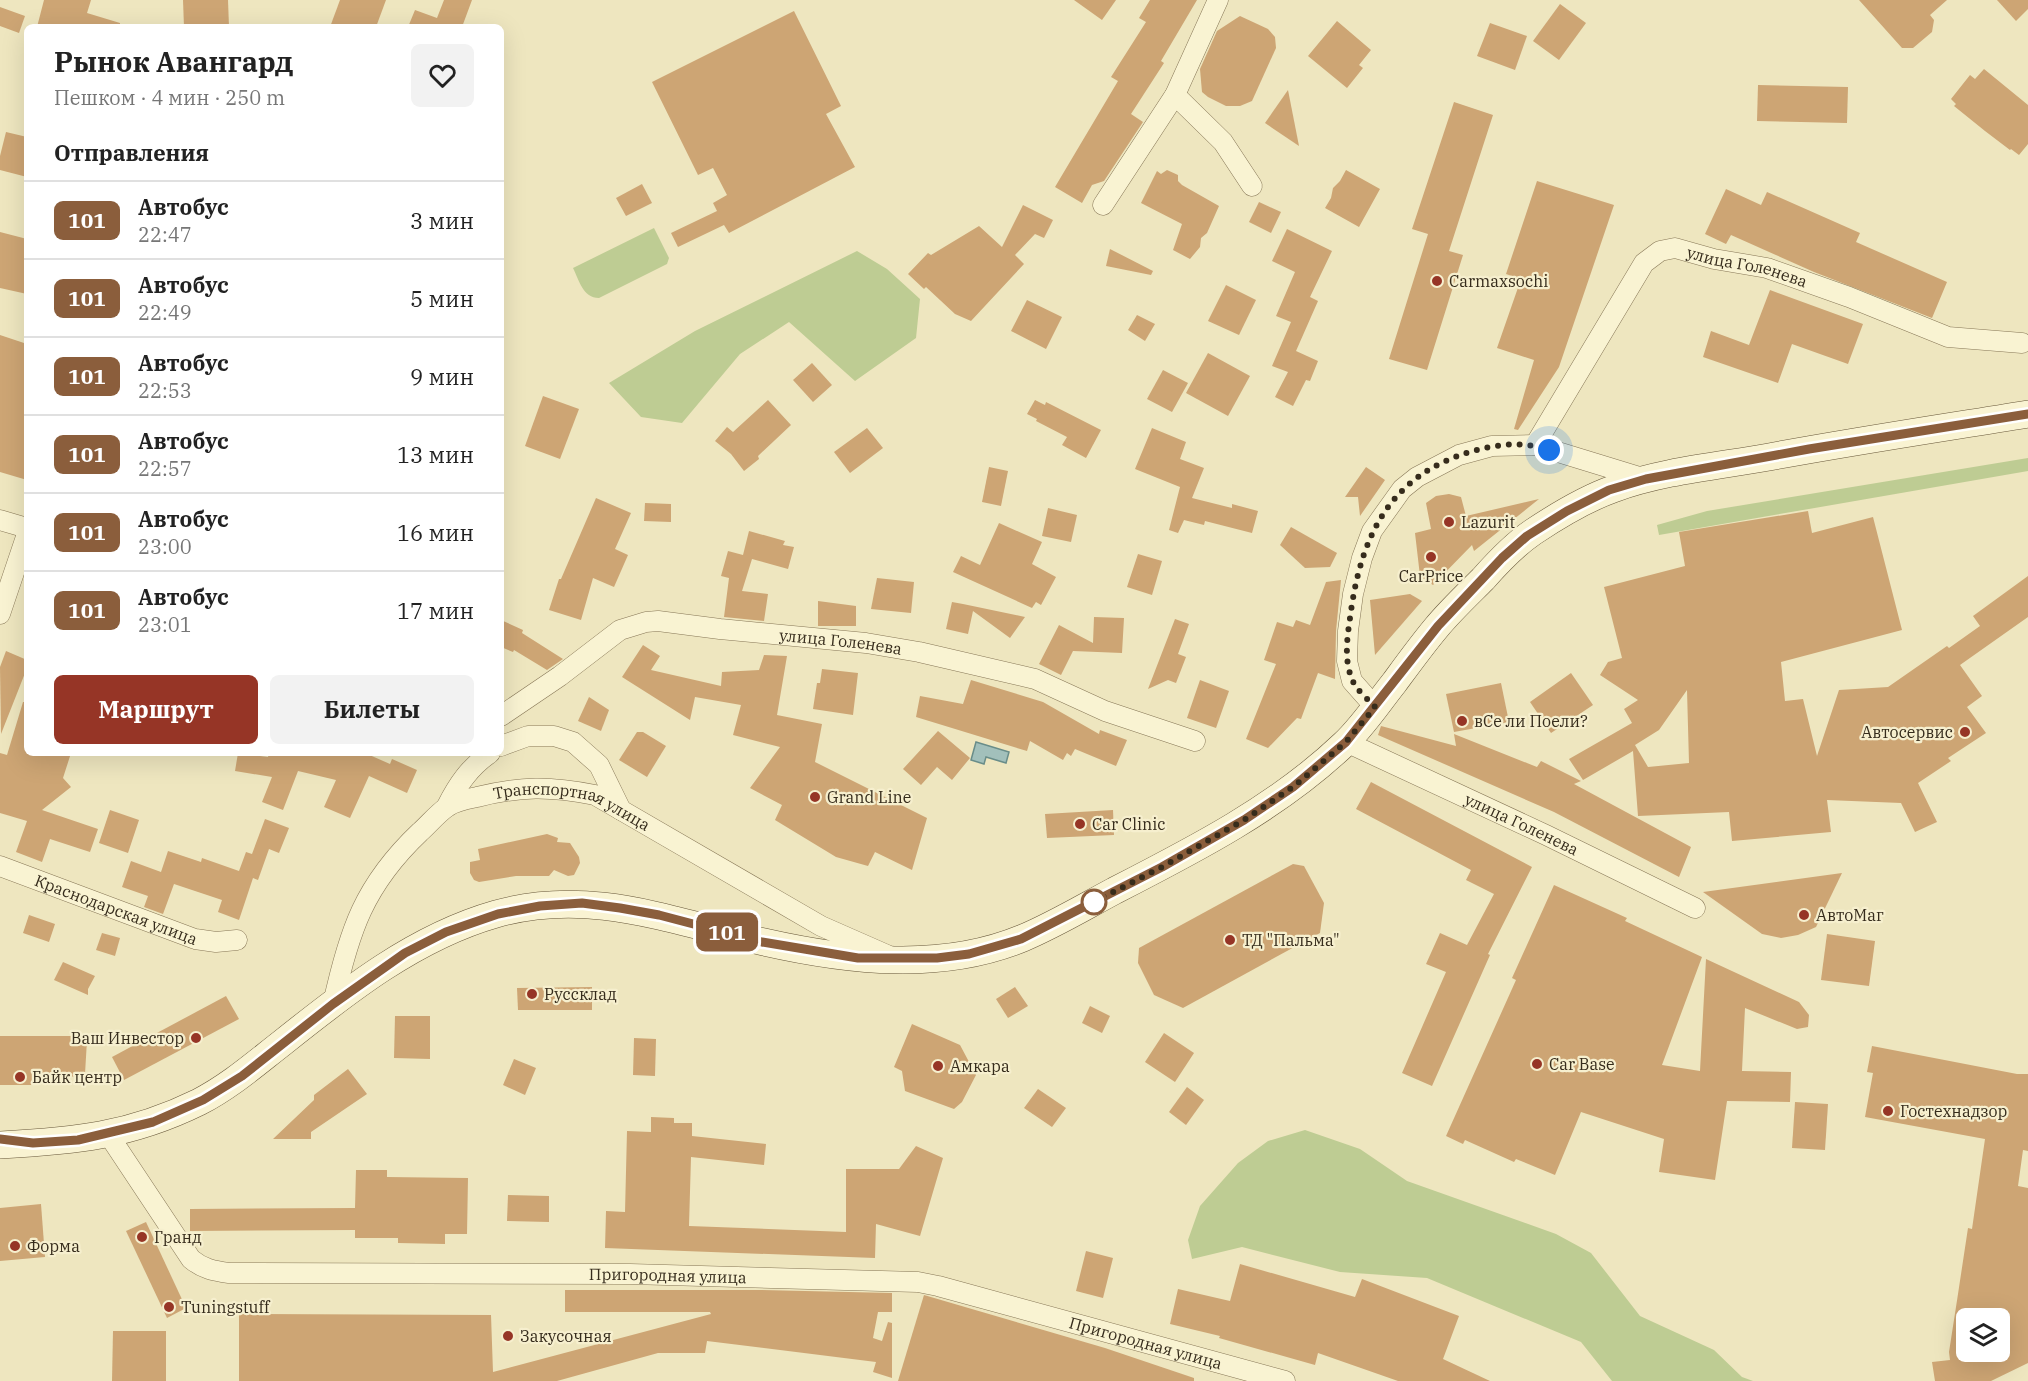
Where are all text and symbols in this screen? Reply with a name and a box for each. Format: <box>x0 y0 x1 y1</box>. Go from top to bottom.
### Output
text: Рынок Авангард <box>54 43 293 80</box>
button: heart <box>411 44 474 107</box>
text: Пешком · 4 мин · 250 m <box>54 84 285 111</box>
text: Отправления <box>54 138 209 167</box>
text: Автобус <box>138 192 229 221</box>
text: 101 <box>68 206 106 234</box>
text: 3 мин <box>410 206 474 235</box>
text: 22:47 <box>138 221 192 248</box>
street label: улица Голенева <box>1685 242 1810 292</box>
text: Автобус <box>138 270 229 299</box>
place label: Carmaxsochi <box>1449 271 1548 291</box>
marker: Carmaxsochi <box>1430 274 1444 288</box>
text: 101 <box>68 284 106 312</box>
text: 5 мин <box>410 284 474 313</box>
text: 22:49 <box>138 299 192 326</box>
text: Автобус <box>138 348 229 377</box>
text: 101 <box>68 362 106 390</box>
text: 9 мин <box>410 362 474 391</box>
text: 22:53 <box>138 377 192 404</box>
text: Автобус <box>138 426 229 455</box>
your location <box>1534 435 1564 465</box>
text: 101 <box>68 440 106 468</box>
text: 13 мин <box>397 440 474 469</box>
text: 22:57 <box>138 455 192 482</box>
text: Автобус <box>138 504 229 533</box>
place label: Lazurit <box>1461 512 1515 532</box>
marker: Lazurit <box>1442 515 1456 529</box>
text: 101 <box>68 518 106 546</box>
text: 16 мин <box>397 518 474 547</box>
text: 23:00 <box>138 533 192 560</box>
marker: CarPrice <box>1424 550 1438 564</box>
place label: CarPrice <box>1399 566 1463 586</box>
text: Автобус <box>138 582 229 611</box>
text: 101 <box>68 596 106 624</box>
text: 17 мин <box>397 596 474 625</box>
text: 23:01 <box>138 611 192 638</box>
street label: улица Голенева <box>778 625 904 659</box>
button: Маршрут <box>54 675 258 744</box>
button: Билеты <box>270 675 474 744</box>
place label: вСе ли Поели? <box>1474 711 1588 731</box>
marker: вСе ли Поели? <box>1455 714 1469 728</box>
place label: Автосервис <box>1861 722 1953 742</box>
marker: Автосервис <box>1958 725 1972 739</box>
street label: Транспортная улица <box>491 778 654 835</box>
place label: Grand Line <box>827 787 911 807</box>
street label: улица Голенева <box>1462 789 1582 860</box>
marker: Grand Line <box>808 790 822 804</box>
place label: Car Clinic <box>1092 814 1166 834</box>
marker: Car Clinic <box>1073 817 1087 831</box>
street label: Краснодарская улица <box>32 870 200 949</box>
unlabelled marker <box>1081 889 1107 915</box>
place label: АвтоМаг <box>1816 905 1884 925</box>
marker: АвтоМаг <box>1797 908 1811 922</box>
line badge: 101 <box>692 912 762 952</box>
text: 101 <box>708 918 746 946</box>
place label: ТД "Пальма" <box>1242 930 1340 950</box>
marker: ТД "Пальма" <box>1223 933 1237 947</box>
place label: Руссклад <box>544 984 617 1004</box>
marker: Руссклад <box>525 987 539 1001</box>
place label: Ваш Инвестор <box>71 1028 184 1048</box>
marker: Ваш Инвестор <box>189 1031 203 1045</box>
place label: Car Base <box>1549 1054 1615 1074</box>
place label: Амкара <box>950 1056 1010 1076</box>
marker: Car Base <box>1530 1057 1544 1071</box>
marker: Амкара <box>931 1059 945 1073</box>
place label: Байк центр <box>32 1067 122 1087</box>
marker: Байк центр <box>13 1070 27 1084</box>
place label: Гостехнадзор <box>1900 1101 2008 1121</box>
marker: Гостехнадзор <box>1881 1104 1895 1118</box>
place label: Гранд <box>154 1227 202 1247</box>
marker: Гранд <box>135 1230 149 1244</box>
place label: Форма <box>27 1236 80 1256</box>
marker: Форма <box>8 1239 22 1253</box>
street label: Пригородная улица <box>589 1264 747 1287</box>
place label: Tuningstuff <box>181 1297 271 1317</box>
marker: Tuningstuff <box>162 1300 176 1314</box>
map controls <box>1956 1308 2010 1362</box>
button: layers <box>1956 1308 2010 1362</box>
street label: Пригородная улица <box>1067 1312 1225 1373</box>
place label: Закусочная <box>520 1326 612 1346</box>
marker: Закусочная <box>501 1329 515 1343</box>

